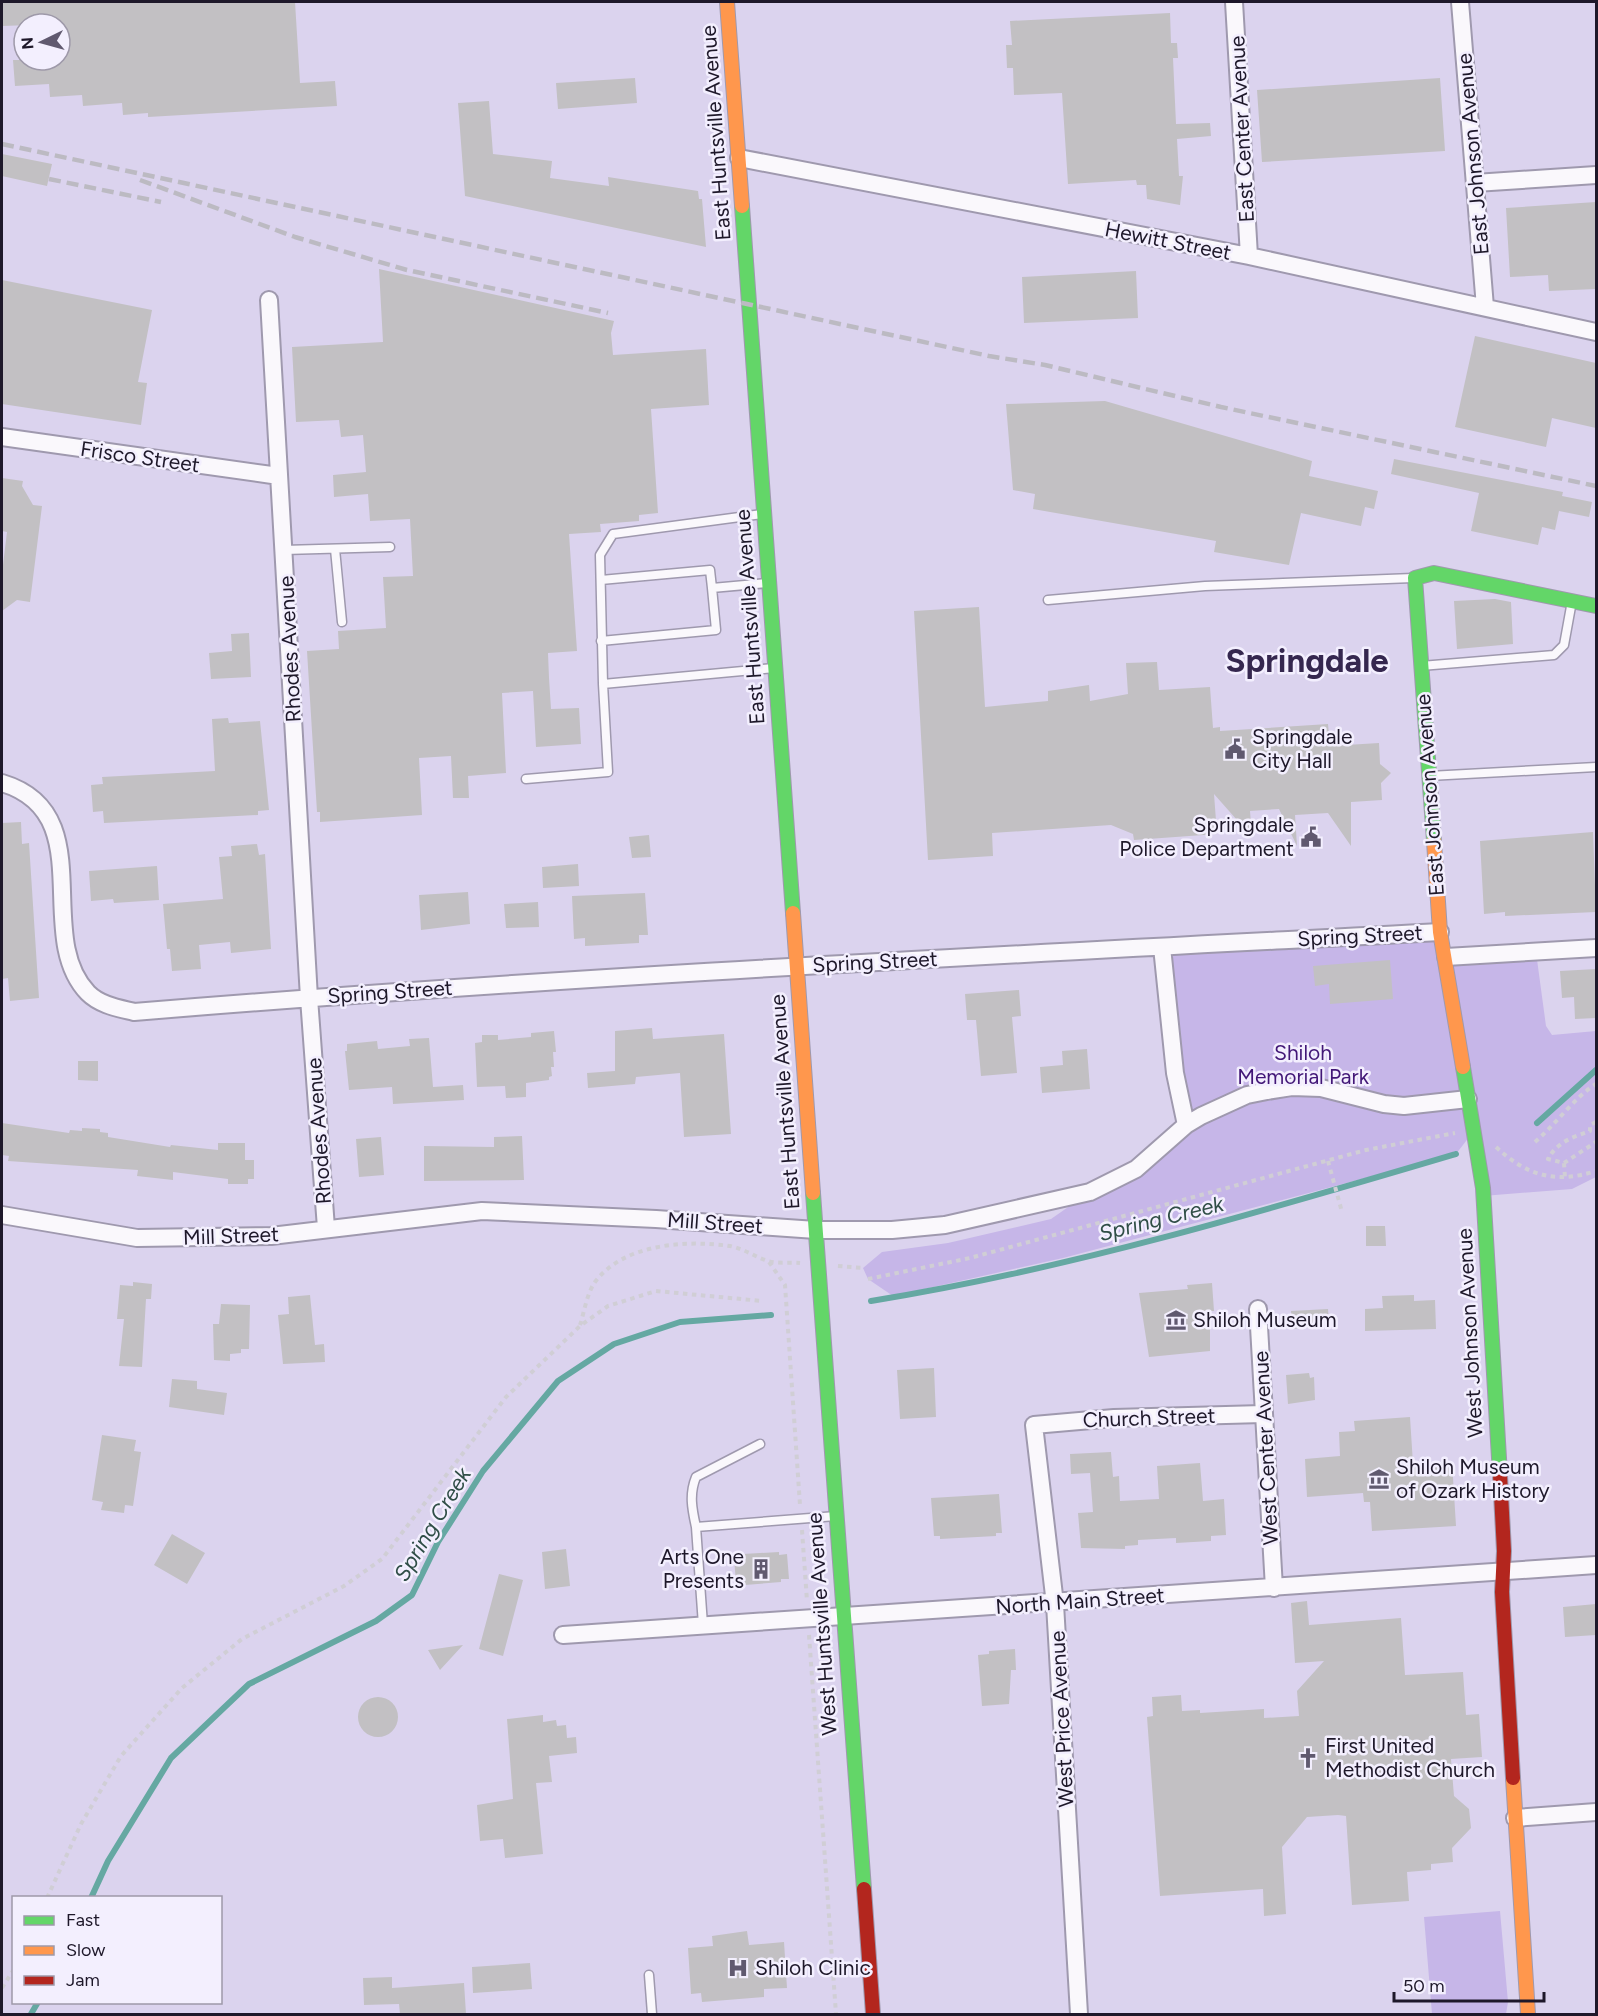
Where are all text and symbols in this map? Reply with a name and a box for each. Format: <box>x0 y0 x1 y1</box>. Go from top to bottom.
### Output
north arrow <box>12 12 72 72</box>
street label: East Huntsville Avenue <box>696 25 735 241</box>
street label: East Center Avenue <box>1224 35 1259 223</box>
text: N <box>18 36 38 50</box>
street label: East Johnson Avenue <box>1451 52 1494 256</box>
street label: Hewitt Street <box>1103 216 1233 265</box>
street label: Frisco Street <box>79 436 202 477</box>
street label: East Huntsville Avenue <box>730 509 769 725</box>
street label: Rhodes Avenue <box>273 575 306 723</box>
district label: Springdale <box>1225 641 1389 680</box>
street label: East Johnson Avenue <box>1410 693 1449 897</box>
place label: Springdale City Hall <box>1252 724 1352 773</box>
public building icon: Springdale City Hall <box>1223 737 1247 761</box>
place label: Springdale Police Department <box>1119 812 1294 861</box>
public building icon: Springdale Police Department <box>1299 825 1323 849</box>
street label: Spring Street <box>1297 920 1423 951</box>
street label: Spring Street <box>812 946 938 977</box>
street label: Spring Street <box>327 975 453 1008</box>
street label: East Huntsville Avenue <box>765 994 804 1210</box>
park label: Shiloh Memorial Park <box>1237 1040 1370 1089</box>
street label: Rhodes Avenue <box>301 1057 336 1205</box>
water label: Spring Creek <box>1096 1190 1228 1247</box>
street label: Mill Street <box>666 1207 764 1238</box>
street label: Mill Street <box>183 1221 279 1250</box>
street label: West Johnson Avenue <box>1452 1228 1487 1439</box>
place label: Shiloh Museum <box>1193 1307 1337 1332</box>
museum icon: Shiloh Museum <box>1164 1308 1188 1332</box>
street label: West Center Avenue <box>1248 1350 1283 1546</box>
street label: Church Street <box>1082 1403 1216 1432</box>
place label: Shiloh Museum of Ozark History <box>1396 1454 1550 1503</box>
water label: Spring Creek <box>388 1461 478 1586</box>
museum icon: Shiloh Museum of Ozark History <box>1367 1467 1391 1491</box>
street label: West Huntsville Avenue <box>801 1512 842 1736</box>
place label: Arts One Presents <box>660 1544 744 1593</box>
building icon: Arts One Presents <box>749 1557 773 1581</box>
street label: North Main Street <box>995 1582 1165 1619</box>
street label: West Price Avenue <box>1044 1630 1079 1808</box>
place label: First United Methodist Church <box>1325 1733 1495 1782</box>
church icon: First United Methodist Church <box>1296 1746 1320 1770</box>
legend <box>12 1896 222 2004</box>
text: Fast <box>66 1909 100 1931</box>
text: Slow <box>66 1939 105 1961</box>
place label: Shiloh Clinic <box>755 1955 871 1980</box>
hospital icon: Shiloh Clinic <box>726 1956 750 1980</box>
scale bar <box>1394 1965 1544 2003</box>
text: Jam <box>66 1969 100 1991</box>
text: 50 m <box>1403 1975 1445 1997</box>

